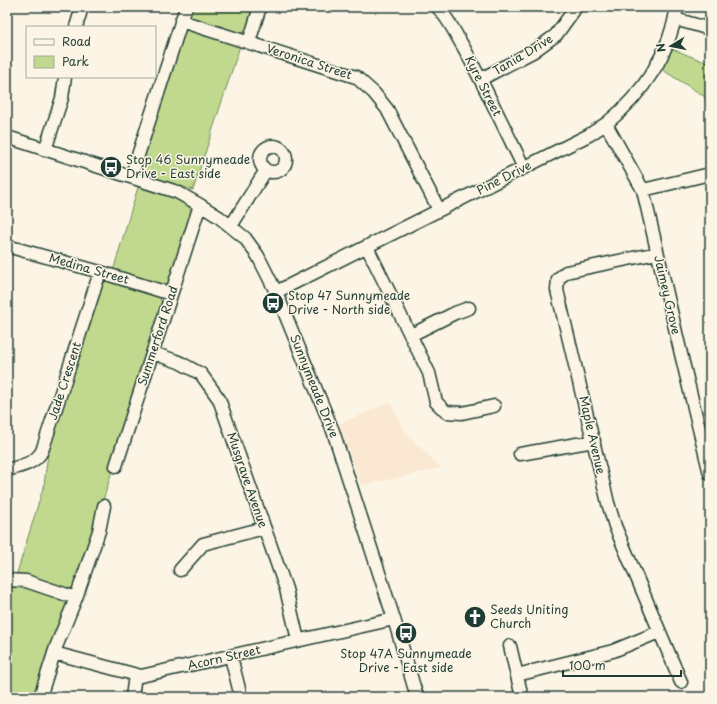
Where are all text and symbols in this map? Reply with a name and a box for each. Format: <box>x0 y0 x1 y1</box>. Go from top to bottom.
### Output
legend <box>26 26 156 78</box>
north arrow <box>651 26 691 66</box>
street label: Tania Drive <box>489 29 556 79</box>
text: Road <box>62 32 91 50</box>
street label: Veronica Street <box>264 39 354 83</box>
text: N <box>651 42 670 54</box>
text: Park <box>62 52 89 70</box>
street label: Kyre Street <box>461 52 507 119</box>
place label: Stop 46 Sunnymeade Drive - East side <box>126 150 250 182</box>
bus stop icon: Stop 46 Sunnymeade Drive - East side <box>98 154 124 180</box>
street label: Pine Drive <box>473 156 534 199</box>
street label: Medina Street <box>47 248 131 288</box>
street label: Jaimey Grove <box>650 253 686 336</box>
street label: Summerford Road <box>132 283 182 388</box>
place label: Stop 47 Sunnymeade Drive - North side <box>288 286 410 318</box>
bus stop icon: Stop 47 Sunnymeade Drive - North side <box>260 290 286 316</box>
street label: Sunnymeade Drive <box>286 331 344 440</box>
street label: Jade Crescent <box>43 339 85 422</box>
street label: Maple Avenue <box>575 394 611 476</box>
street label: Musgrave Avenue <box>223 429 273 530</box>
place label: Seeds Uniting Church <box>490 600 569 632</box>
church icon: Seeds Uniting Church <box>462 604 488 630</box>
bus stop icon: Stop 47A Sunnymeade Drive - East side <box>393 620 419 646</box>
street label: Acorn Street <box>185 640 262 674</box>
place label: Stop 47A Sunnymeade Drive - East side <box>340 644 472 676</box>
scale bar <box>563 652 681 678</box>
text: 100 m <box>569 656 606 674</box>

